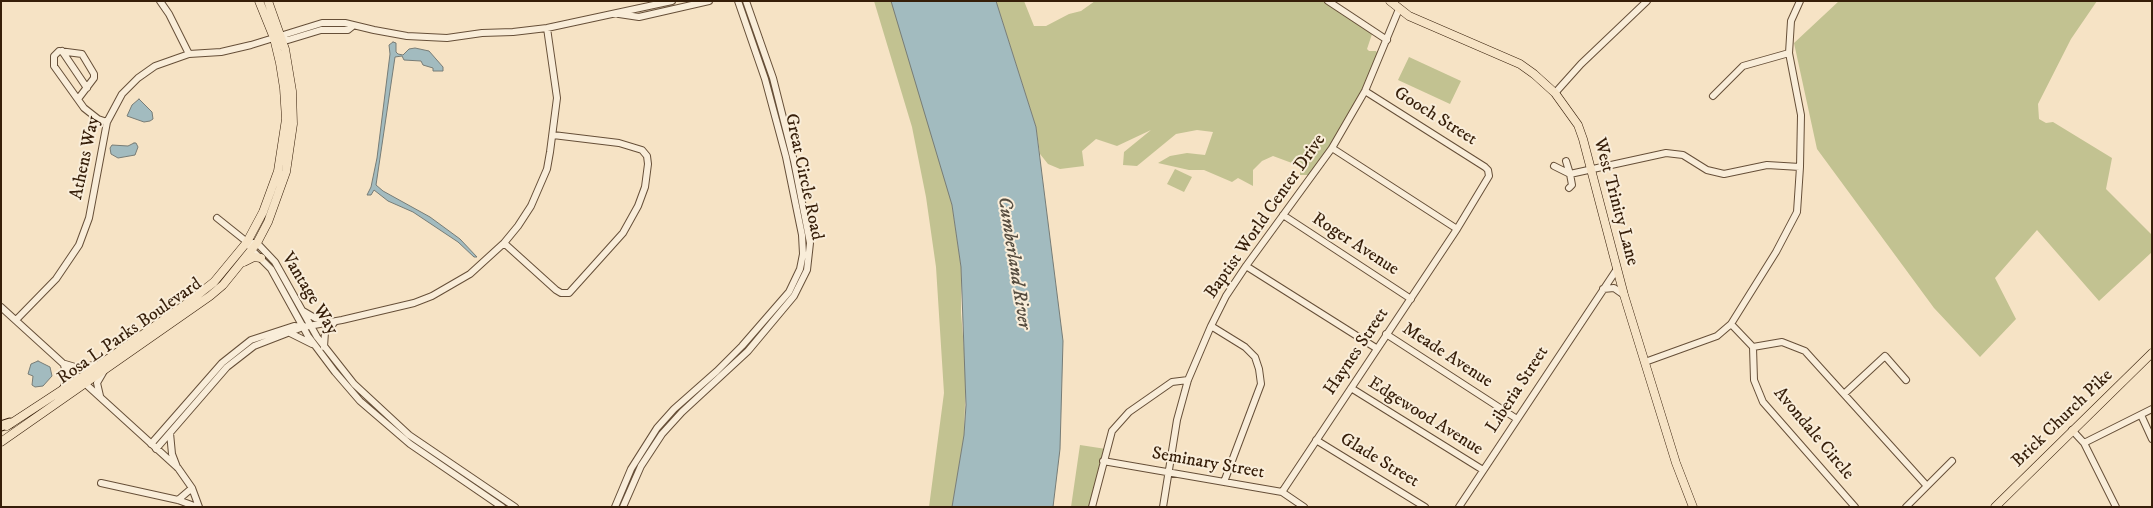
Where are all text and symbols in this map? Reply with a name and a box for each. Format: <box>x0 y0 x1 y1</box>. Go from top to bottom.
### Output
street label: Gooch Street <box>1390 83 1480 151</box>
street label: Great Circle Road <box>779 112 827 242</box>
street label: Athens Way <box>67 114 105 202</box>
street label: Baptist World Center Drive <box>1201 131 1331 303</box>
street label: West Trinity Lane <box>1588 136 1642 268</box>
water label: Cumberland River <box>991 195 1035 331</box>
street label: Roger Avenue <box>1307 209 1403 281</box>
street label: Vantage Way <box>276 249 342 339</box>
street label: Rosa L Parks Boulevard <box>54 274 206 390</box>
street label: Haynes Street <box>1320 304 1394 400</box>
street label: Meade Avenue <box>1398 319 1496 393</box>
street label: Liberia Street <box>1482 343 1554 437</box>
street label: Brick Church Pike <box>2008 365 2118 473</box>
street label: Edgewood Avenue <box>1363 373 1487 461</box>
street label: Avondale Circle <box>1768 383 1858 485</box>
street label: Glade Street <box>1336 429 1422 493</box>
street label: Seminary Street <box>1150 443 1266 485</box>

